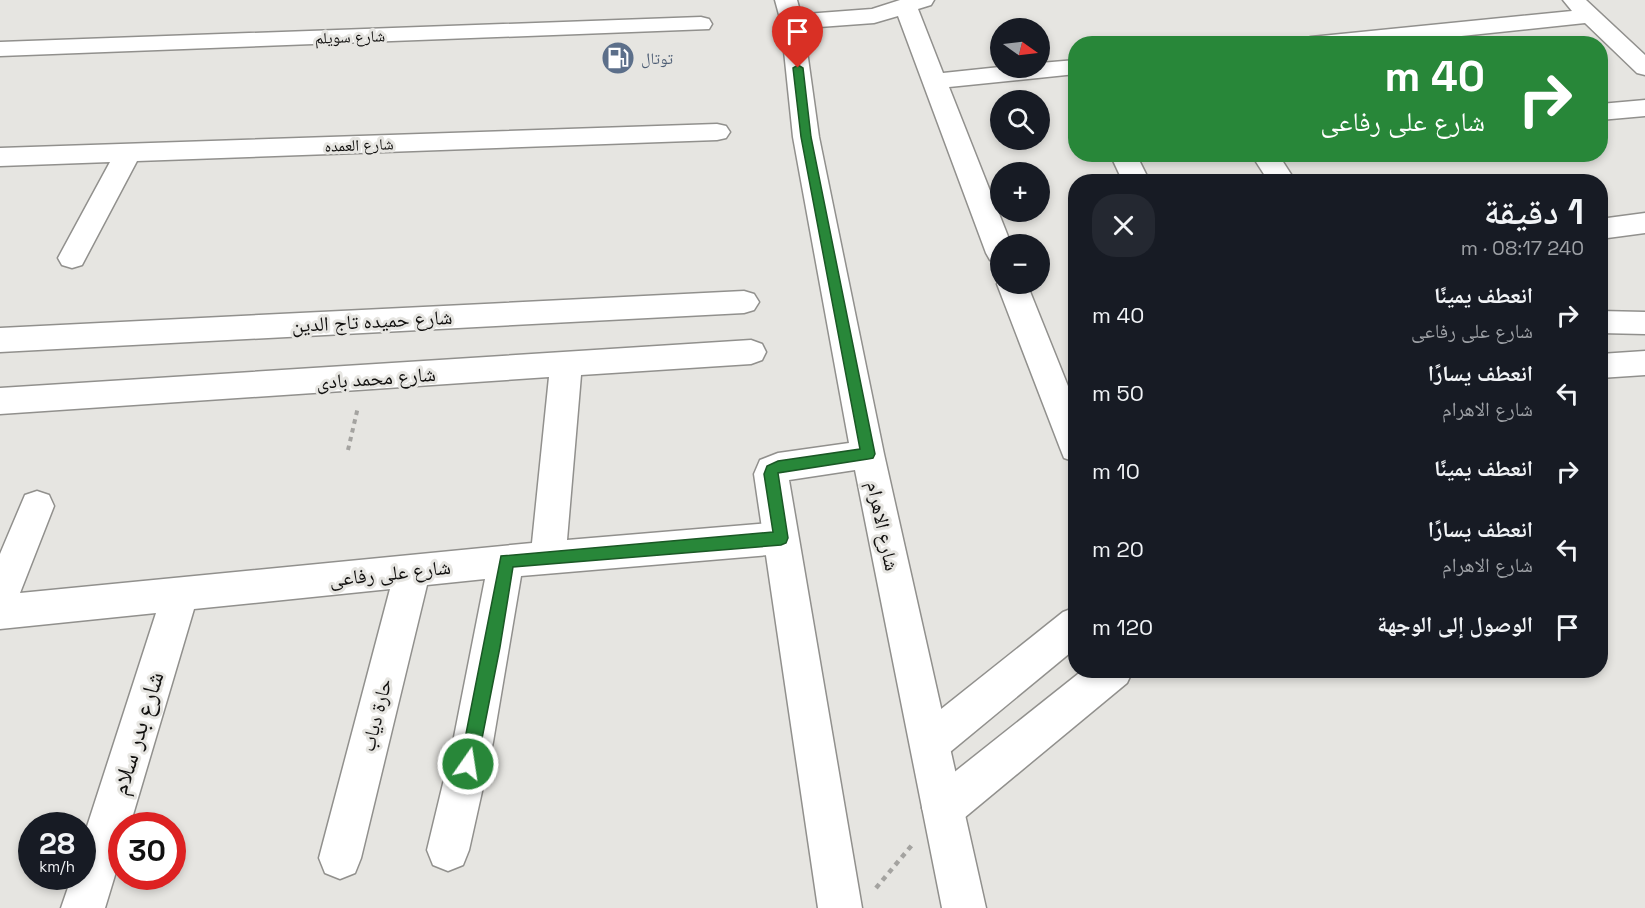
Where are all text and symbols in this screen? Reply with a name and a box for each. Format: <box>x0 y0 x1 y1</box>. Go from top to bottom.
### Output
pin <box>772 6 823 68</box>
icon: arrive <box>781 15 814 48</box>
north arrow <box>990 18 1050 78</box>
map controls <box>990 18 1050 294</box>
street label: شارع سويلم <box>314 25 386 49</box>
fuel station icon: توتال <box>600 40 636 76</box>
place label: توتال <box>641 48 673 69</box>
text: 40 m <box>1385 50 1485 103</box>
icon: right <box>1506 60 1584 138</box>
button: search <box>990 90 1050 150</box>
text: شارع على رفاعى <box>1320 104 1485 139</box>
street label: شارع العمده <box>324 133 394 157</box>
button: + <box>990 162 1050 222</box>
text: 1 دقيقة <box>1484 189 1584 235</box>
button: close <box>1092 194 1155 257</box>
button: − <box>990 234 1050 294</box>
text: 240 m · 08:17 <box>1461 235 1584 261</box>
text: انعطف يمينًا <box>1434 281 1533 309</box>
icon: right <box>1551 299 1584 332</box>
text: 40 m <box>1092 301 1144 329</box>
street label: شارع حميده تاج الدين <box>291 304 453 338</box>
text: شارع على رفاعى <box>1411 318 1533 344</box>
text: انعطف يسارًا <box>1428 359 1533 387</box>
street label: شارع محمد بادى <box>315 361 437 395</box>
icon: left <box>1551 377 1584 410</box>
text: 50 m <box>1092 379 1144 407</box>
text: شارع الاهرام <box>1442 396 1533 422</box>
text: انعطف يمينًا <box>1434 454 1533 482</box>
icon: right <box>1551 455 1584 488</box>
text: 10 m <box>1092 457 1140 485</box>
street label: شارع الاهرام <box>860 479 905 573</box>
text: انعطف يسارًا <box>1428 515 1533 543</box>
icon: left <box>1551 533 1584 566</box>
text: 20 m <box>1092 535 1144 563</box>
text: شارع الاهرام <box>1442 552 1533 578</box>
street label: شارع على رفاعى <box>328 554 452 592</box>
text: الوصول إلى الوجهة <box>1377 610 1533 638</box>
icon: arrive <box>1551 611 1584 644</box>
text: 120 m <box>1092 613 1153 641</box>
street label: شارع بدر سلام <box>104 668 171 799</box>
street label: حارة دياب <box>354 675 398 754</box>
position arrow <box>436 732 500 796</box>
speed limit sign: 30 <box>108 812 186 890</box>
text: 28 <box>39 824 75 863</box>
text: km/h <box>39 857 75 876</box>

